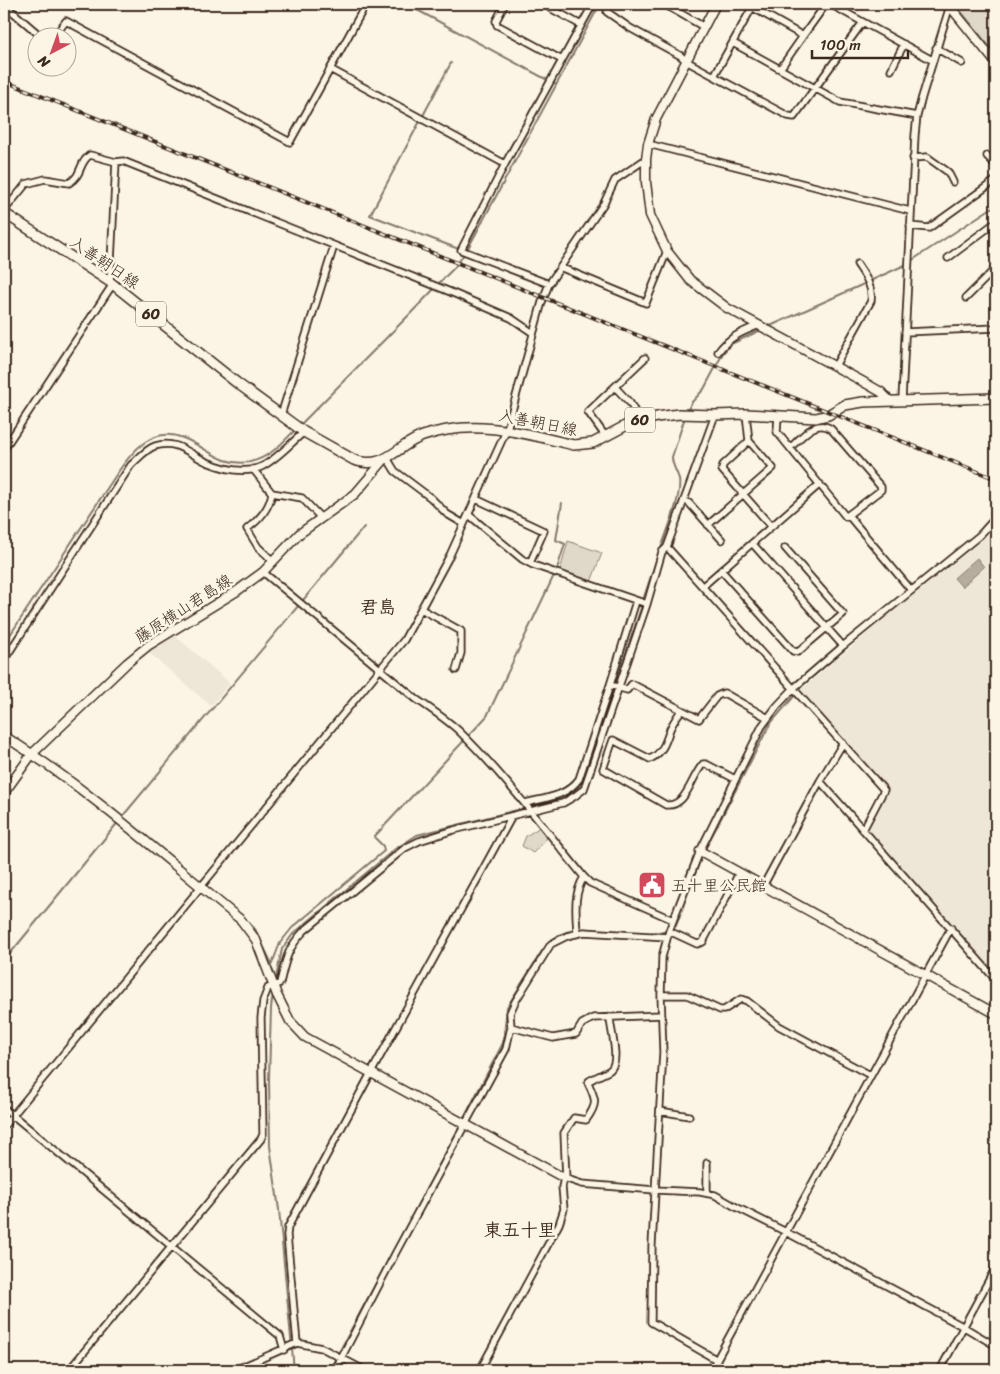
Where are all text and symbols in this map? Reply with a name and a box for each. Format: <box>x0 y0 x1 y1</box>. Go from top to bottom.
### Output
north arrow <box>28 28 78 78</box>
scale bar <box>812 28 909 60</box>
text: 100 m <box>820 32 861 58</box>
text: N <box>32 49 56 75</box>
street label: 入善朝日線 <box>63 228 146 297</box>
road number: 60 <box>136 302 166 326</box>
street label: 入善朝日線 <box>496 401 580 444</box>
road number: 60 <box>625 408 655 432</box>
street label: 藤原横山君島線 <box>128 566 238 651</box>
district label: 君島 <box>360 591 396 623</box>
public building icon: 五十里公民館 <box>637 870 667 900</box>
place label: 五十里公民館 <box>671 871 767 900</box>
district label: 東五十里 <box>484 1214 556 1246</box>

